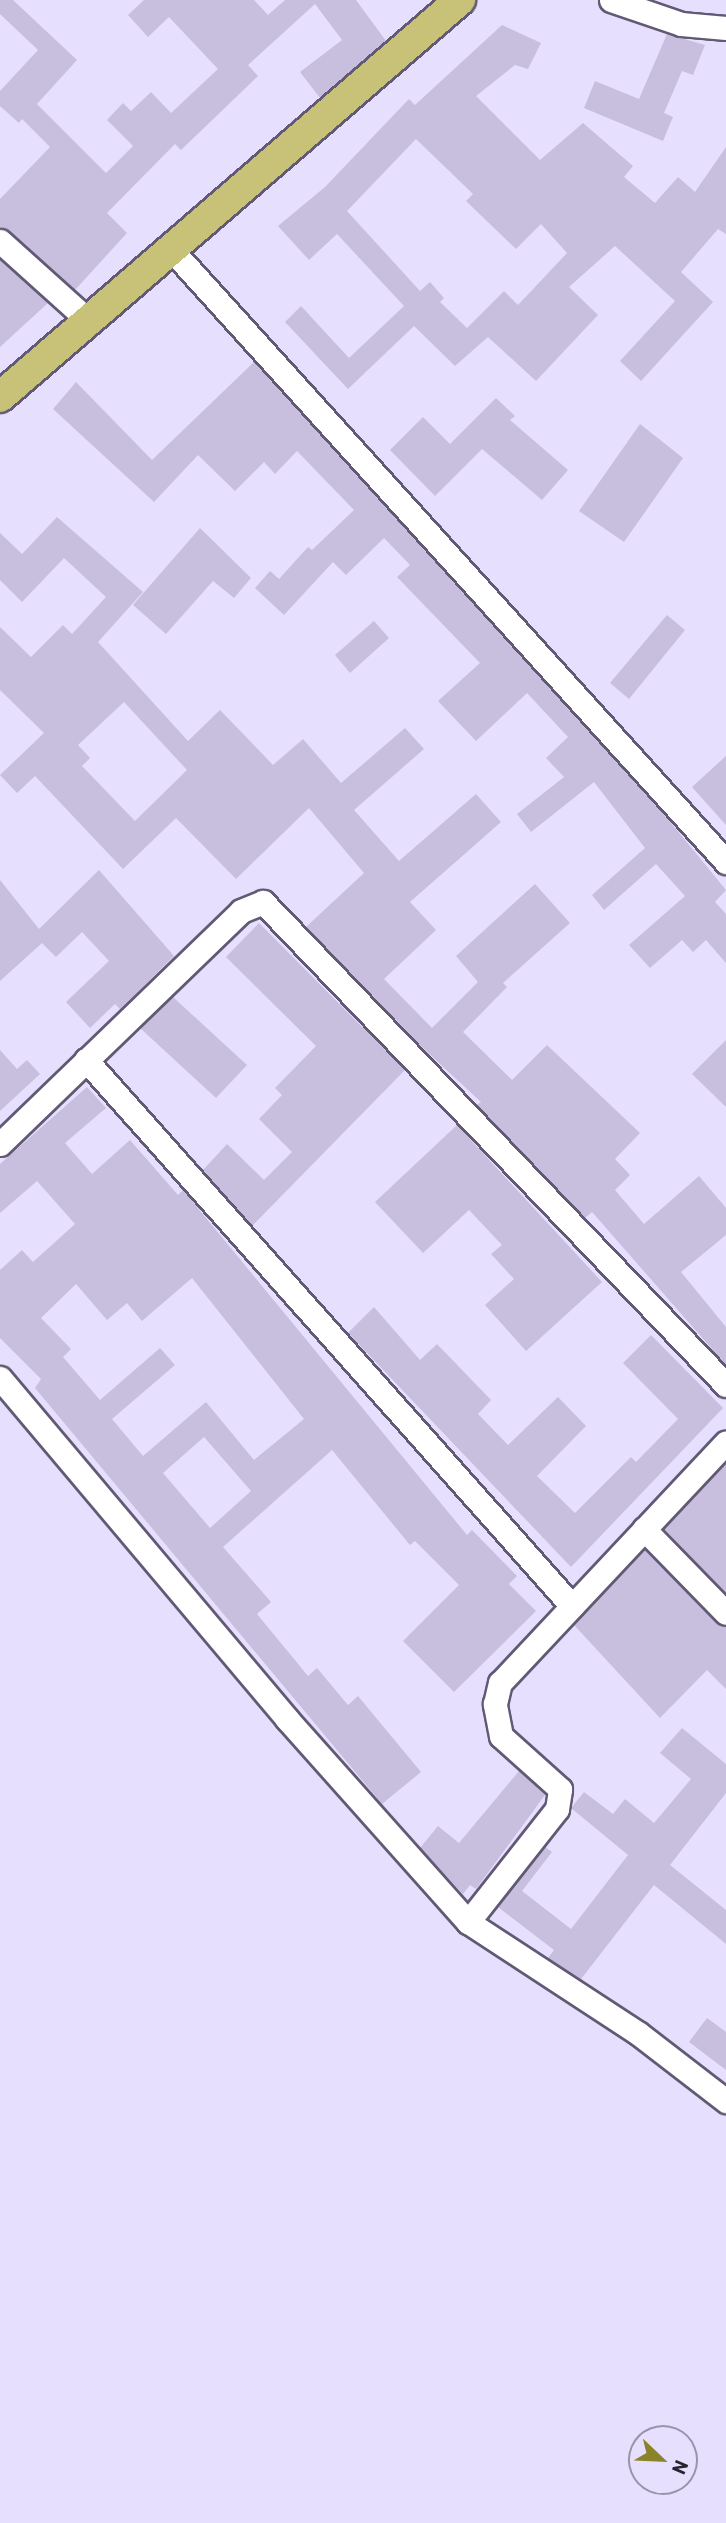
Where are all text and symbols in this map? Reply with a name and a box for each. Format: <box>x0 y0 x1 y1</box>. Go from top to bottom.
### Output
north arrow <box>628 2425 698 2495</box>
text: N <box>668 2457 694 2478</box>

